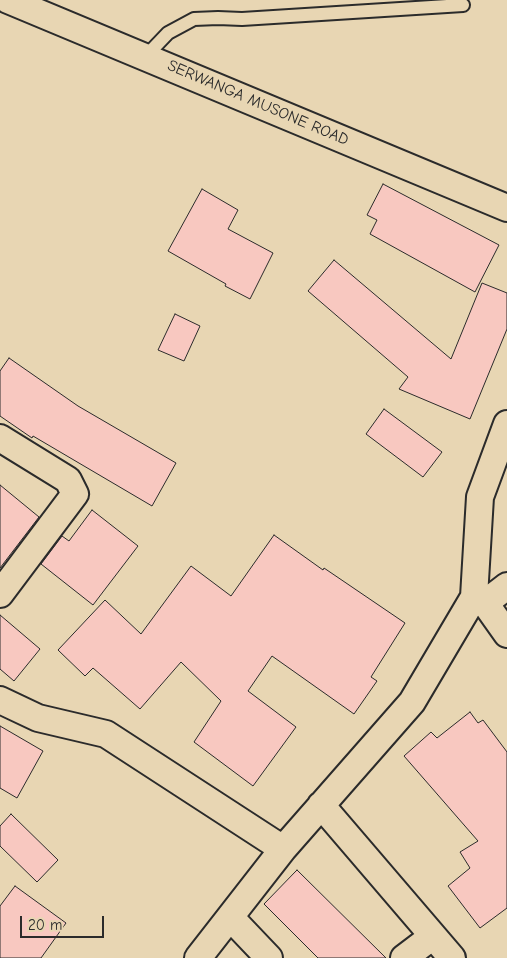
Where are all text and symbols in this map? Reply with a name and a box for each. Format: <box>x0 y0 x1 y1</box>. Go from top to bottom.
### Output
street label: SERWANGA MUSONE ROAD <box>164 56 352 150</box>
scale bar <box>22 906 106 938</box>
text: 20 m <box>28 916 62 934</box>

